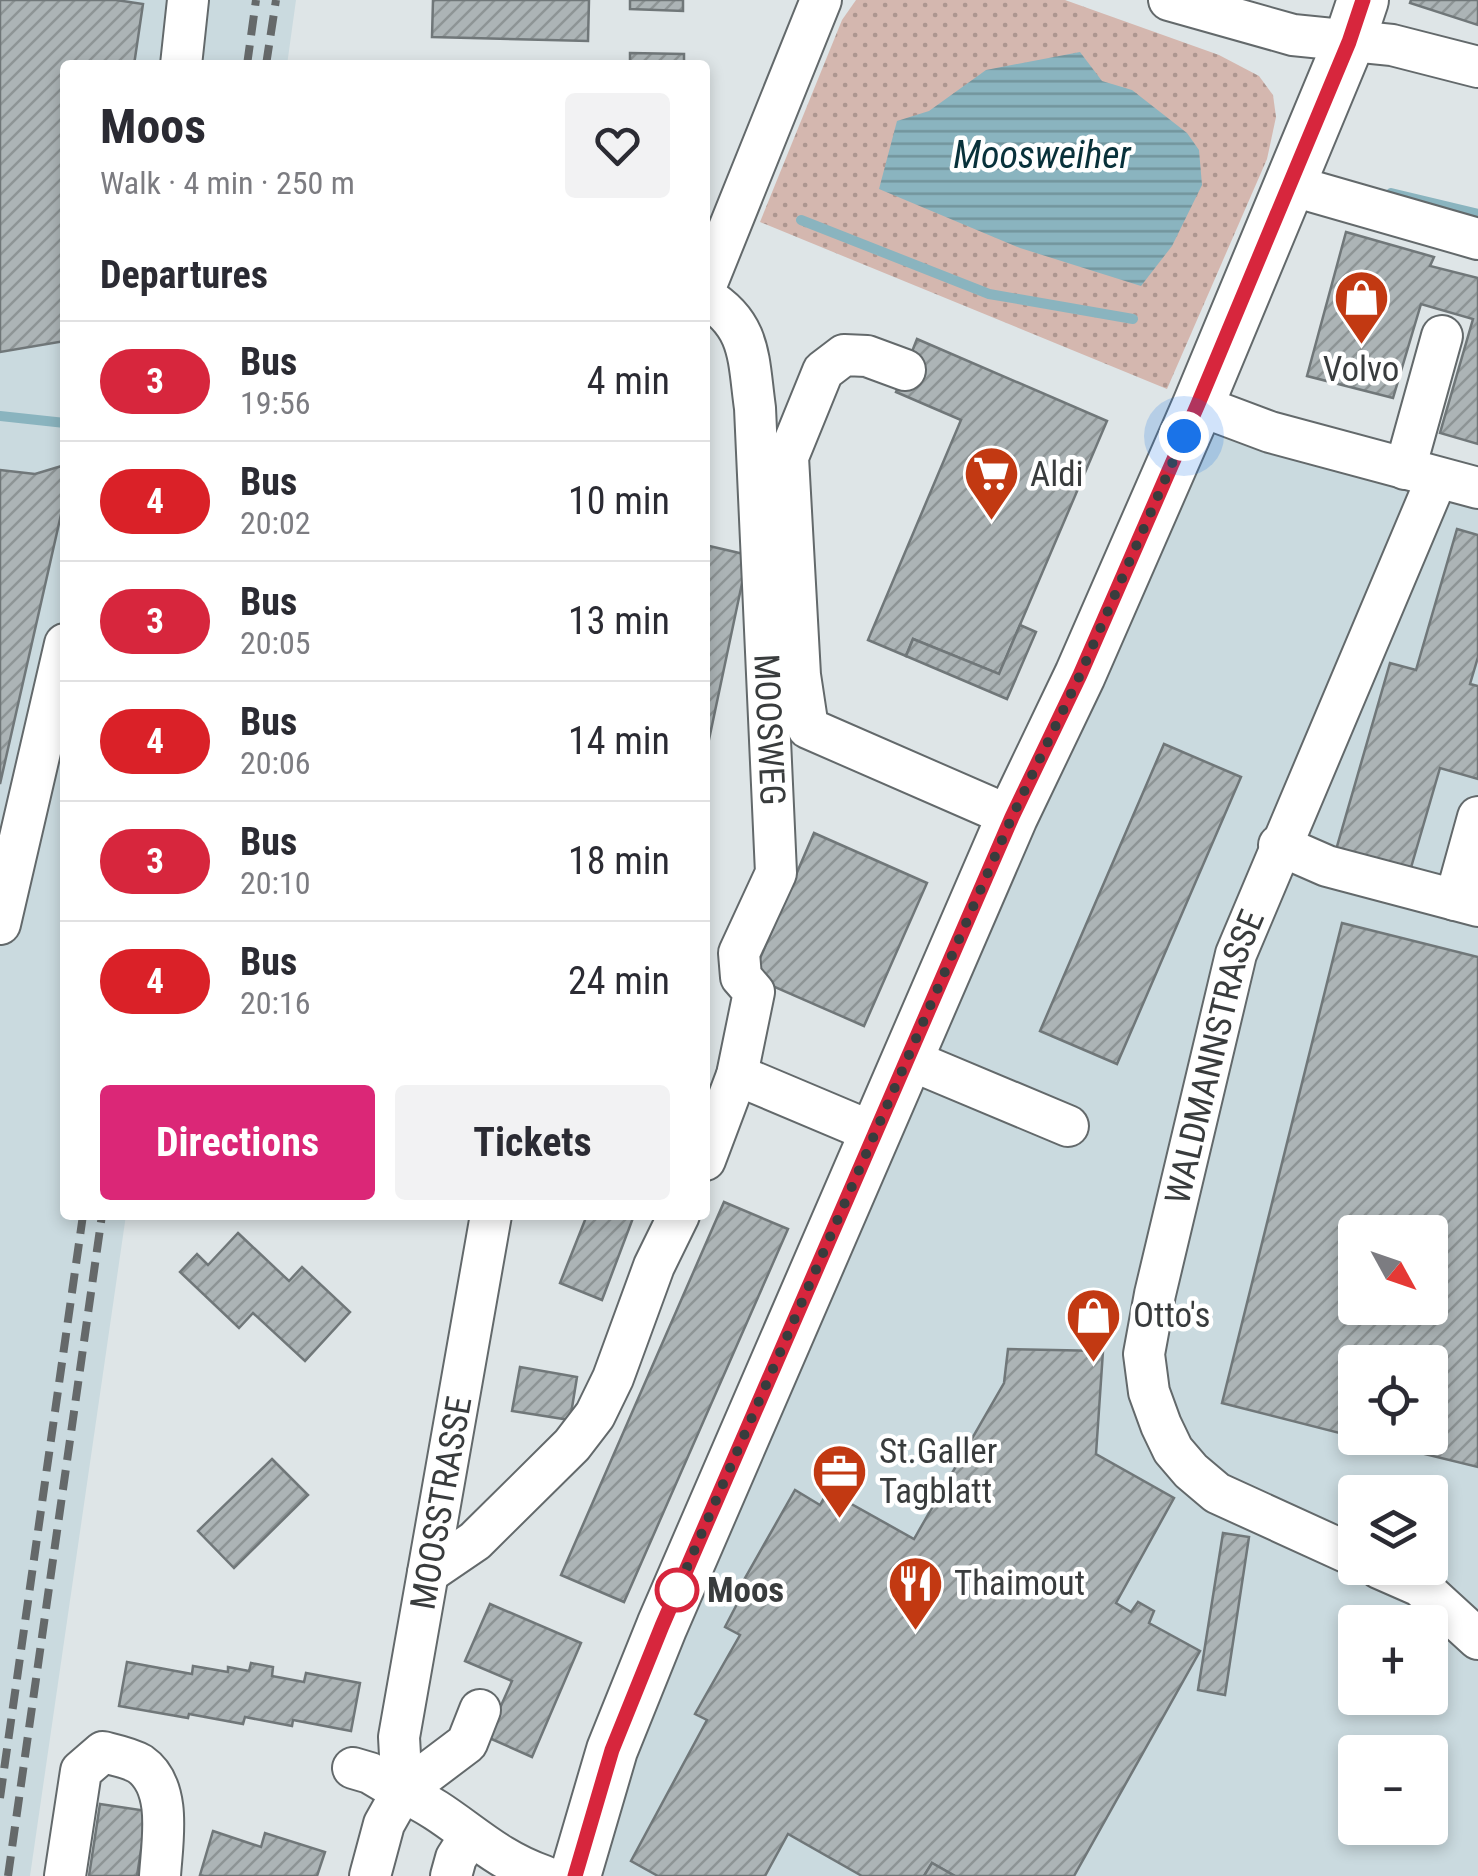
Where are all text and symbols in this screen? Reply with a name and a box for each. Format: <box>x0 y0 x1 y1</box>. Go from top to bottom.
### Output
button: heart <box>565 93 670 198</box>
text: Moos <box>100 98 206 155</box>
water label: Moosweiher <box>953 133 1132 177</box>
text: Walk · 4 min · 250 m <box>100 164 355 202</box>
text: Departures <box>100 253 268 297</box>
shop icon: Volvo <box>1331 268 1391 347</box>
text: Bus <box>240 340 297 384</box>
place label: Volvo <box>1323 349 1399 390</box>
text: 4 min <box>587 359 670 403</box>
text: 3 <box>146 361 164 402</box>
text: 19:56 <box>240 384 311 422</box>
your location <box>1159 411 1209 461</box>
supermarket icon: Aldi <box>961 444 1021 523</box>
place label: Aldi <box>1030 454 1084 495</box>
text: Bus <box>240 460 297 504</box>
text: 10 min <box>568 479 670 523</box>
text: 4 <box>146 481 164 522</box>
text: 20:02 <box>240 504 311 542</box>
text: Bus <box>240 580 297 624</box>
text: 13 min <box>568 599 670 643</box>
text: 3 <box>146 601 164 642</box>
text: 20:05 <box>240 624 311 662</box>
street label: MOOSWEG <box>745 653 793 806</box>
text: Bus <box>240 700 297 744</box>
text: 14 min <box>568 719 670 763</box>
text: 4 <box>146 721 164 762</box>
text: 20:06 <box>240 744 311 782</box>
text: Bus <box>240 820 297 864</box>
text: 18 min <box>568 839 670 883</box>
text: 3 <box>146 841 164 882</box>
text: 20:10 <box>240 864 311 902</box>
street label: WALDMANNSTRASSE <box>1157 904 1273 1208</box>
text: Bus <box>240 940 297 984</box>
text: 24 min <box>568 959 670 1003</box>
text: 4 <box>146 961 164 1002</box>
text: 20:16 <box>240 984 311 1022</box>
button: Directions <box>100 1085 375 1200</box>
button: Tickets <box>395 1085 670 1200</box>
north arrow <box>1338 1215 1448 1325</box>
map controls <box>1338 1215 1448 1845</box>
shop icon: Otto's <box>1064 1285 1124 1364</box>
place label: Otto's <box>1133 1295 1210 1336</box>
button: locate <box>1338 1345 1448 1455</box>
street label: MOOSSTRASSE <box>403 1393 480 1613</box>
place label: St.Galler Tagblatt <box>879 1431 997 1512</box>
office icon: St.Galler Tagblatt <box>810 1441 870 1520</box>
button: layers <box>1338 1475 1448 1585</box>
restaurant icon: Thaimout <box>885 1553 945 1632</box>
place label: Thaimout <box>954 1563 1085 1604</box>
marker: Moos <box>656 1569 698 1611</box>
place label: Moos <box>707 1570 784 1611</box>
button: + <box>1338 1605 1448 1715</box>
button: − <box>1338 1735 1448 1845</box>

